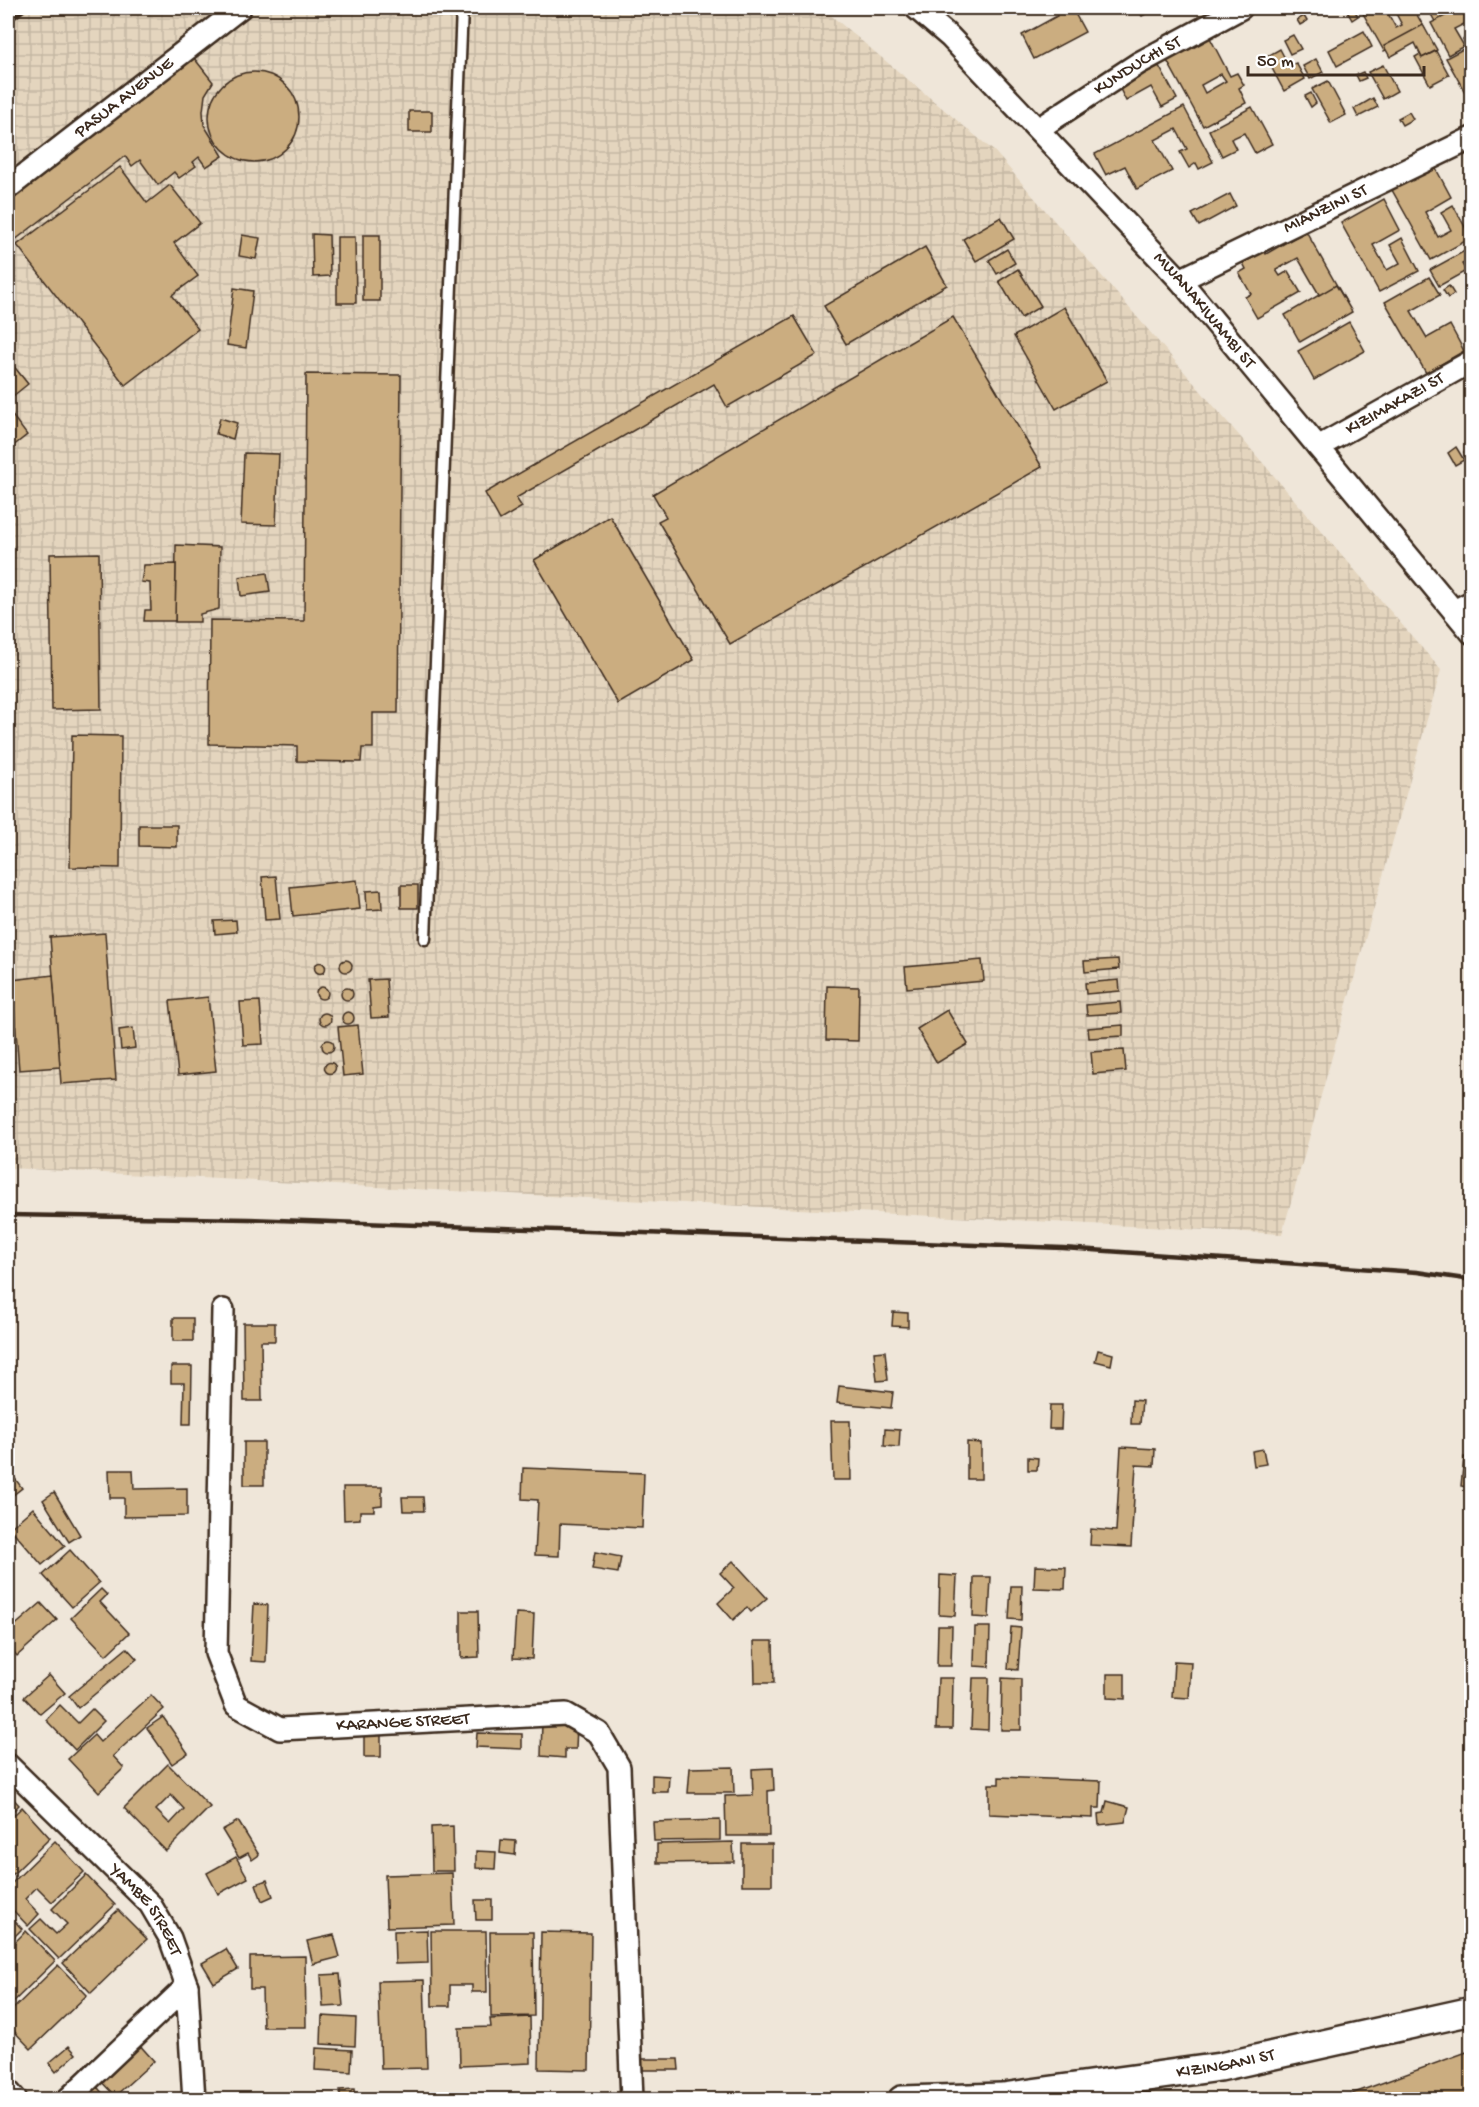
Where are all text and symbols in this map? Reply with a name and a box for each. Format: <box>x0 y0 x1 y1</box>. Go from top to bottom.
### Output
street label: KUNDUCHI ST <box>1090 31 1186 100</box>
scale bar <box>1248 39 1424 77</box>
text: 50 m <box>1257 52 1294 73</box>
street label: PASUA AVENUE <box>70 53 178 143</box>
street label: MIANZINI ST <box>1280 179 1372 238</box>
street label: MWANAKIWAMBI ST <box>1149 248 1260 374</box>
street label: KIZIMAKAZI ST <box>1342 368 1449 440</box>
street label: KARANGE STREET <box>336 1709 471 1737</box>
street label: YAMBE STREET <box>103 1858 186 1959</box>
street label: KIZINGANI ST <box>1175 2044 1278 2083</box>

